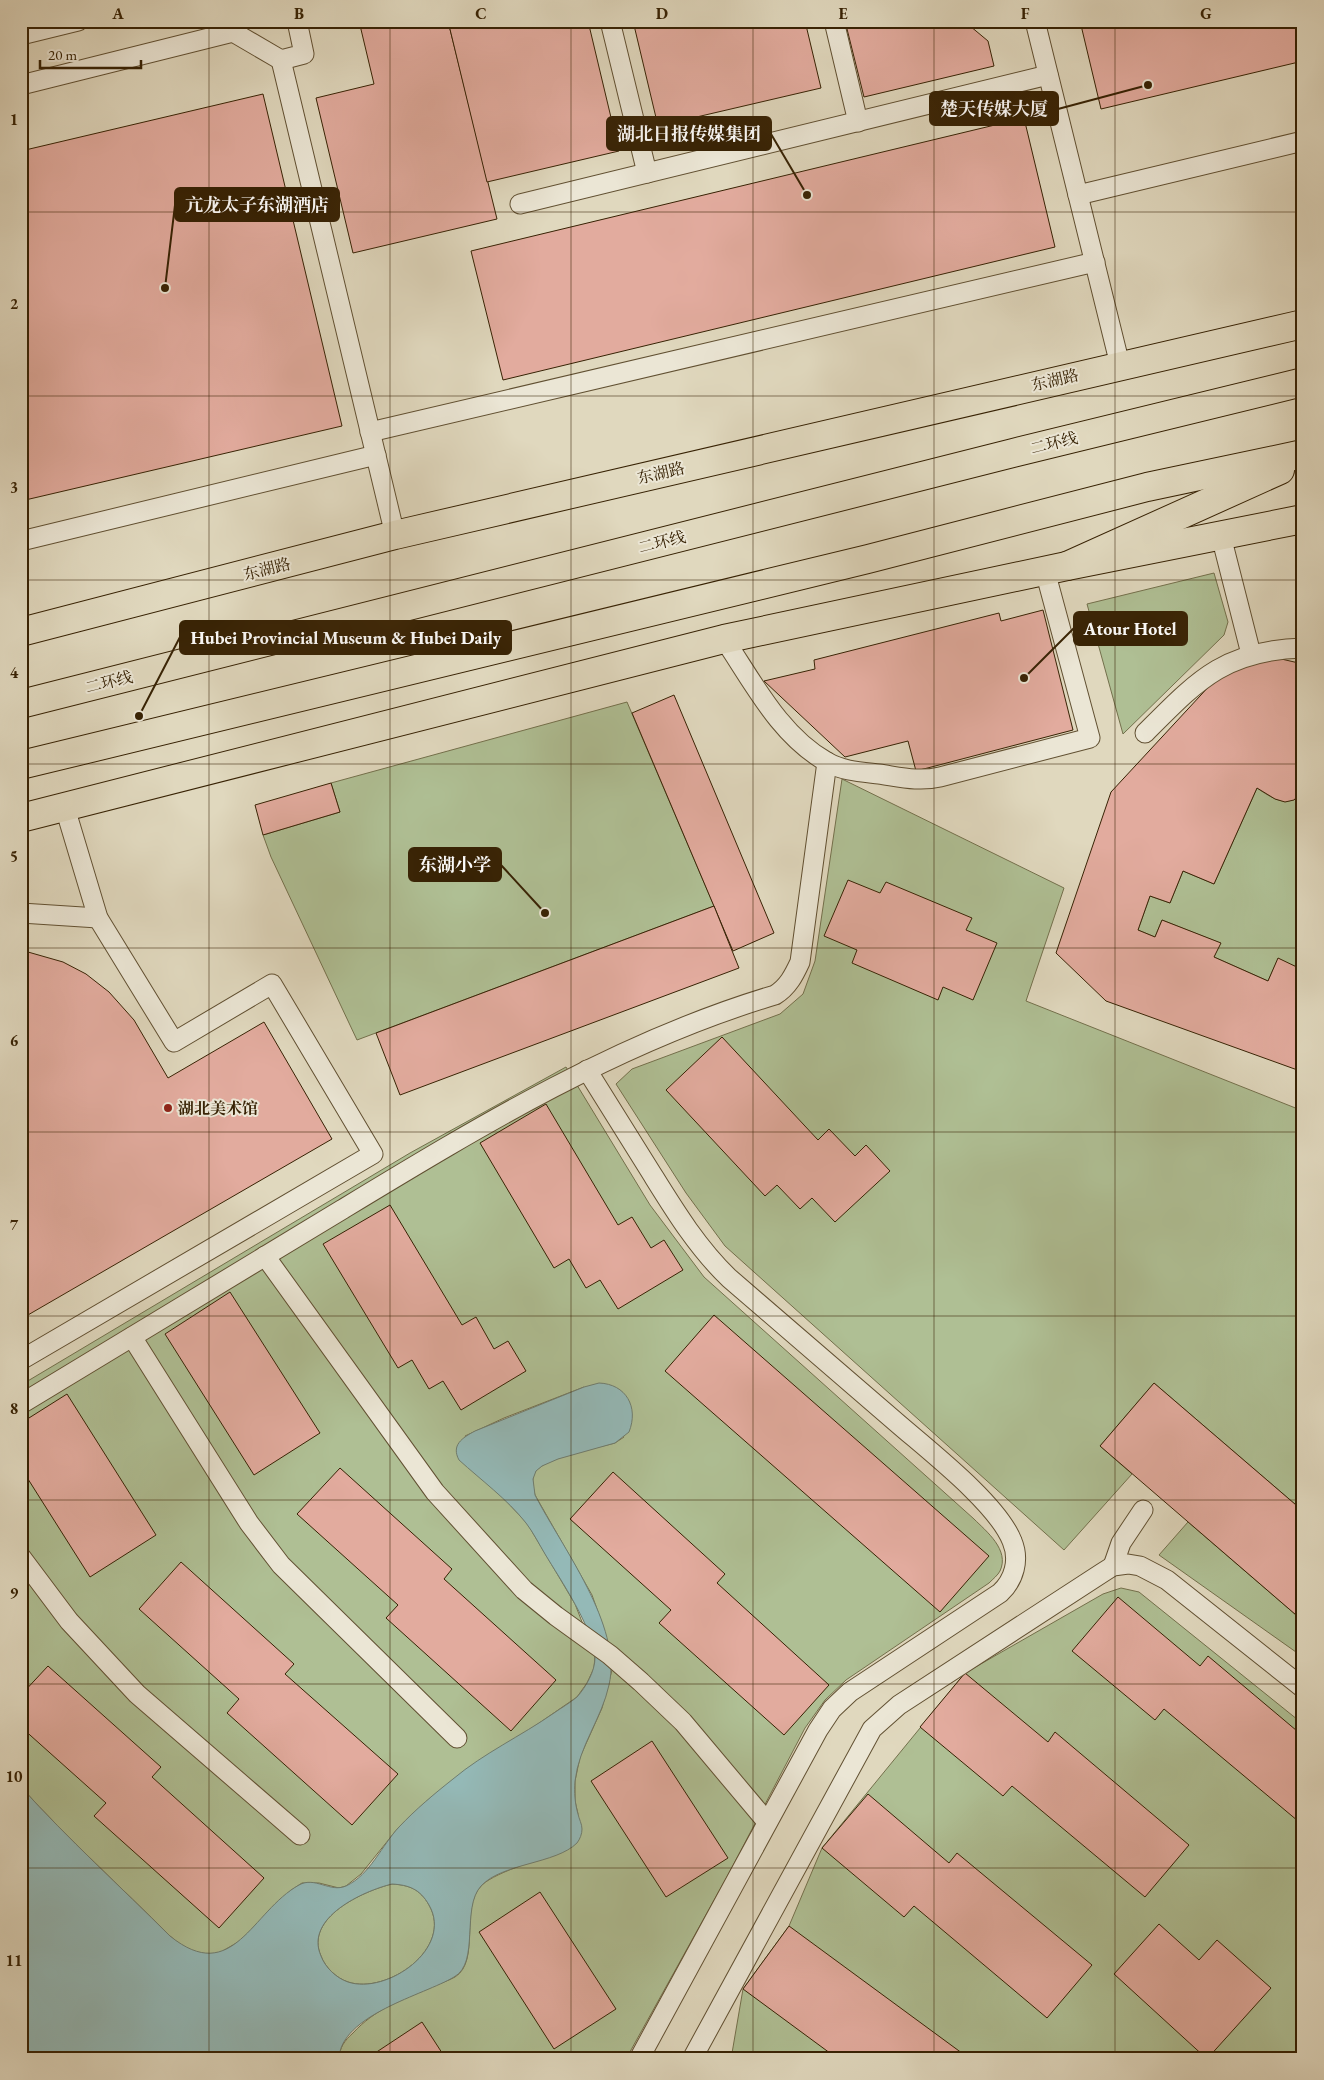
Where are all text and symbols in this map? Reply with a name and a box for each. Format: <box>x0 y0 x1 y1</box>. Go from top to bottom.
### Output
text: A <box>111 3 124 24</box>
text: B <box>294 3 304 24</box>
text: C <box>475 3 487 24</box>
text: D <box>656 3 668 24</box>
text: E <box>838 3 848 24</box>
text: F <box>1021 3 1030 24</box>
text: G <box>1200 3 1212 24</box>
scale bar <box>40 38 141 70</box>
text: 20 m <box>48 45 77 64</box>
callout: 楚天传媒大厦 <box>930 92 1058 125</box>
text: 楚天传媒大厦 <box>940 97 1048 120</box>
text: 1 <box>10 109 18 130</box>
callout: 湖北日报传媒集团 <box>607 117 771 150</box>
text: 湖北日报传媒集团 <box>617 122 761 145</box>
callout: 亢龙太子东湖酒店 <box>175 188 339 221</box>
text: 亢龙太子东湖酒店 <box>185 193 329 216</box>
text: 2 <box>10 293 19 314</box>
street label: 东湖路 <box>1029 364 1081 396</box>
street label: 二环线 <box>1028 427 1080 459</box>
street label: 东湖路 <box>635 457 687 489</box>
text: 3 <box>10 477 18 498</box>
street label: 二环线 <box>636 526 688 558</box>
street label: 东湖路 <box>241 553 293 585</box>
callout: Atour Hotel <box>1074 612 1187 645</box>
text: Atour Hotel <box>1082 617 1177 640</box>
callout: Hubei Provincial Museum & Hubei Daily <box>180 621 511 654</box>
text: Hubei Provincial Museum & Hubei Daily <box>191 626 502 649</box>
text: 4 <box>10 662 19 683</box>
street label: 二环线 <box>83 666 135 698</box>
text: 5 <box>10 846 18 867</box>
callout: 东湖小学 <box>409 848 501 881</box>
text: 东湖小学 <box>419 853 491 876</box>
text: 6 <box>10 1030 19 1051</box>
place label: 湖北美术馆 <box>178 1098 258 1119</box>
marker: 湖北美术馆 <box>162 1102 174 1114</box>
text: 7 <box>10 1214 19 1235</box>
text: 8 <box>10 1398 18 1419</box>
text: 9 <box>10 1582 19 1603</box>
text: 10 <box>6 1766 23 1787</box>
text: 11 <box>6 1950 22 1971</box>

